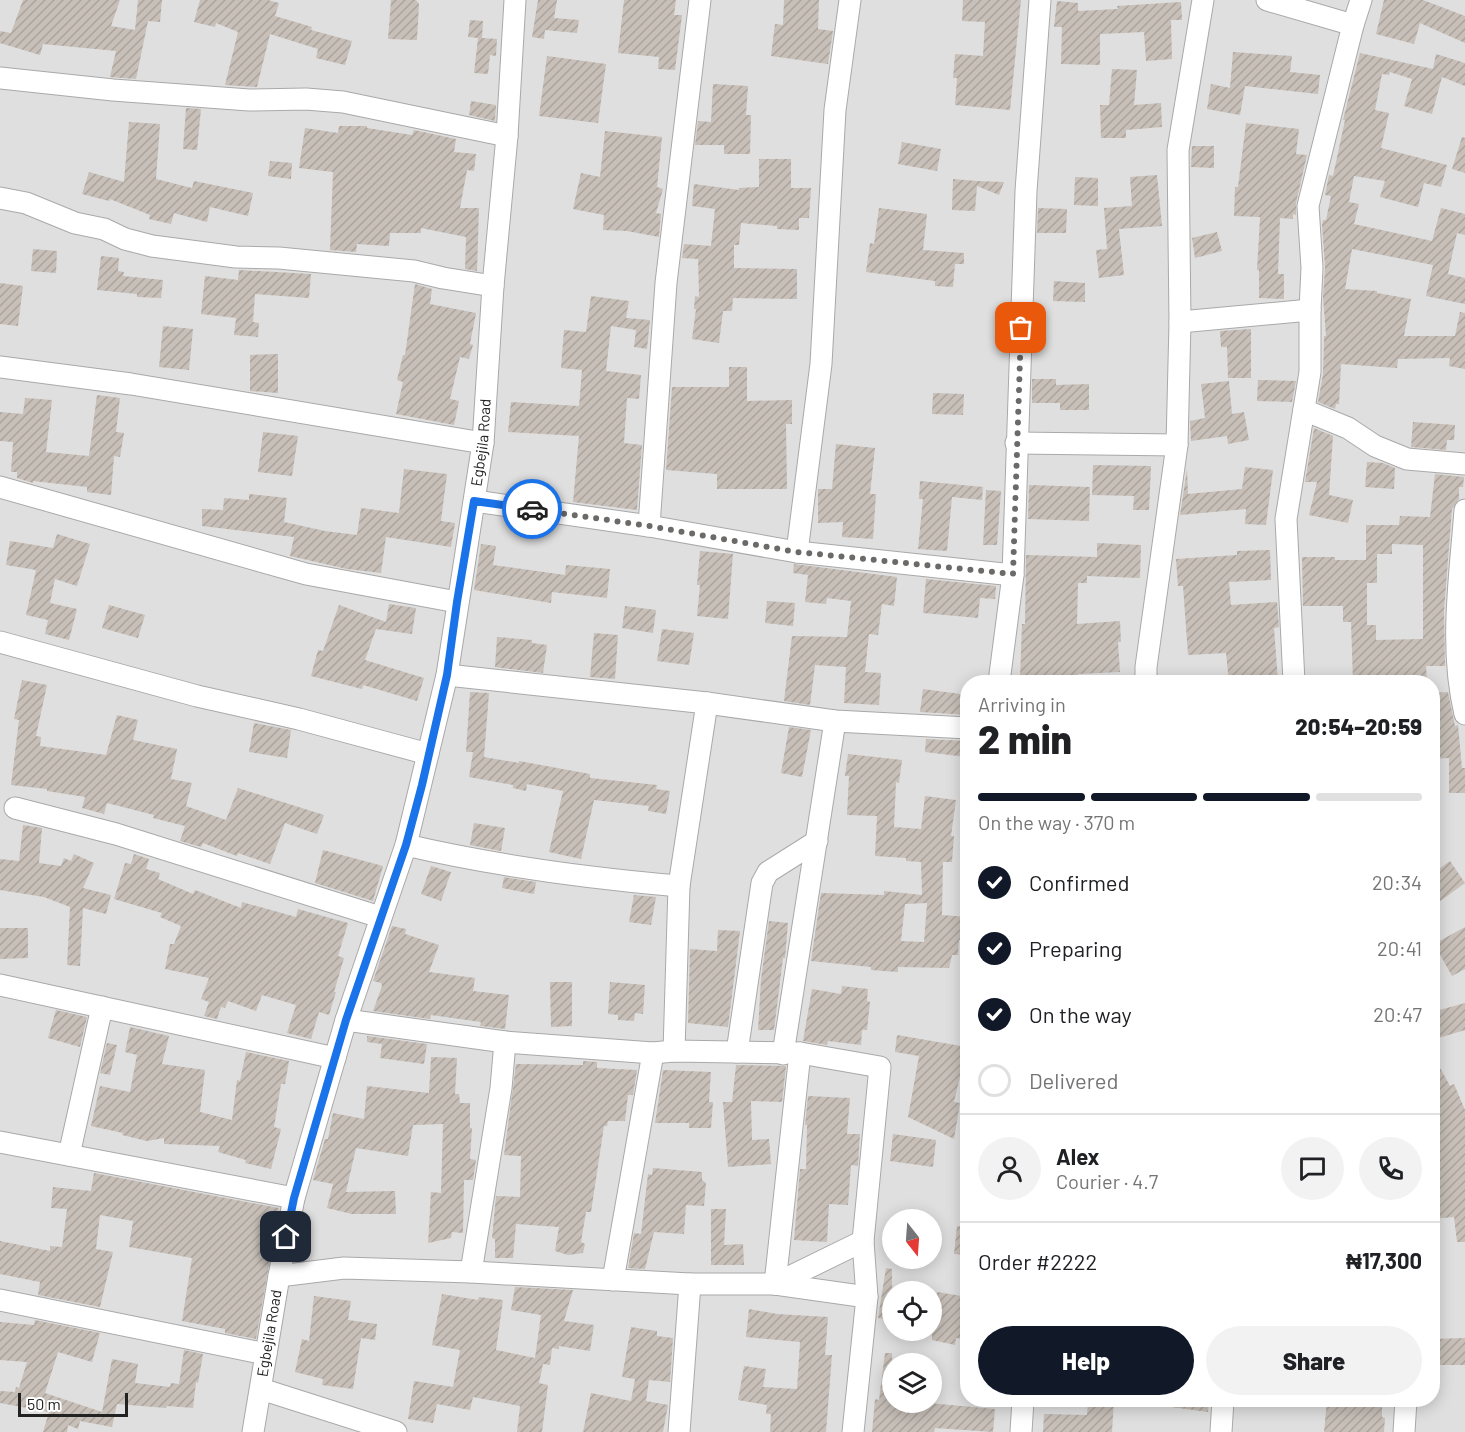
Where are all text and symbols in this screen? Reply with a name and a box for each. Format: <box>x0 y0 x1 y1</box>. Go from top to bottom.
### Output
pin <box>995 302 1046 353</box>
icon: bag <box>1004 311 1037 344</box>
street label: Egbejila Road <box>466 398 494 487</box>
courier <box>502 479 562 539</box>
icon: car <box>516 493 549 526</box>
text: Arriving in <box>978 692 1066 716</box>
text: 20:54–20:59 <box>1295 713 1422 739</box>
text: 2 min <box>978 715 1072 762</box>
text: On the way · 370 m <box>978 810 1135 834</box>
icon: check <box>978 866 1011 899</box>
text: Confirmed <box>1029 869 1129 895</box>
text: 20:34 <box>1372 870 1422 894</box>
icon: check <box>978 932 1011 965</box>
text: Preparing <box>1029 935 1122 961</box>
text: 20:41 <box>1377 936 1422 960</box>
icon: check <box>978 998 1011 1031</box>
text: On the way <box>1029 1001 1132 1027</box>
text: 20:47 <box>1373 1002 1422 1026</box>
text: Delivered <box>1029 1067 1118 1093</box>
button: person <box>978 1137 1041 1200</box>
button: chat <box>1281 1137 1344 1200</box>
button: phone <box>1359 1137 1422 1200</box>
text: Alex <box>1056 1143 1099 1169</box>
text: Courier · 4.7 <box>1056 1169 1158 1193</box>
north arrow <box>882 1209 942 1269</box>
map controls <box>882 1209 942 1413</box>
pin <box>260 1211 311 1262</box>
icon: home <box>269 1220 302 1253</box>
text: ₦17,300 <box>1346 1247 1422 1273</box>
text: Order #2222 <box>978 1248 1097 1274</box>
button: locate <box>882 1281 942 1341</box>
street label: Egbejila Road <box>252 1288 285 1378</box>
button: Help <box>978 1326 1194 1395</box>
button: Share <box>1206 1326 1422 1395</box>
button: layers <box>882 1353 942 1413</box>
scale bar <box>18 1390 128 1418</box>
text: 50 m <box>27 1394 61 1413</box>

